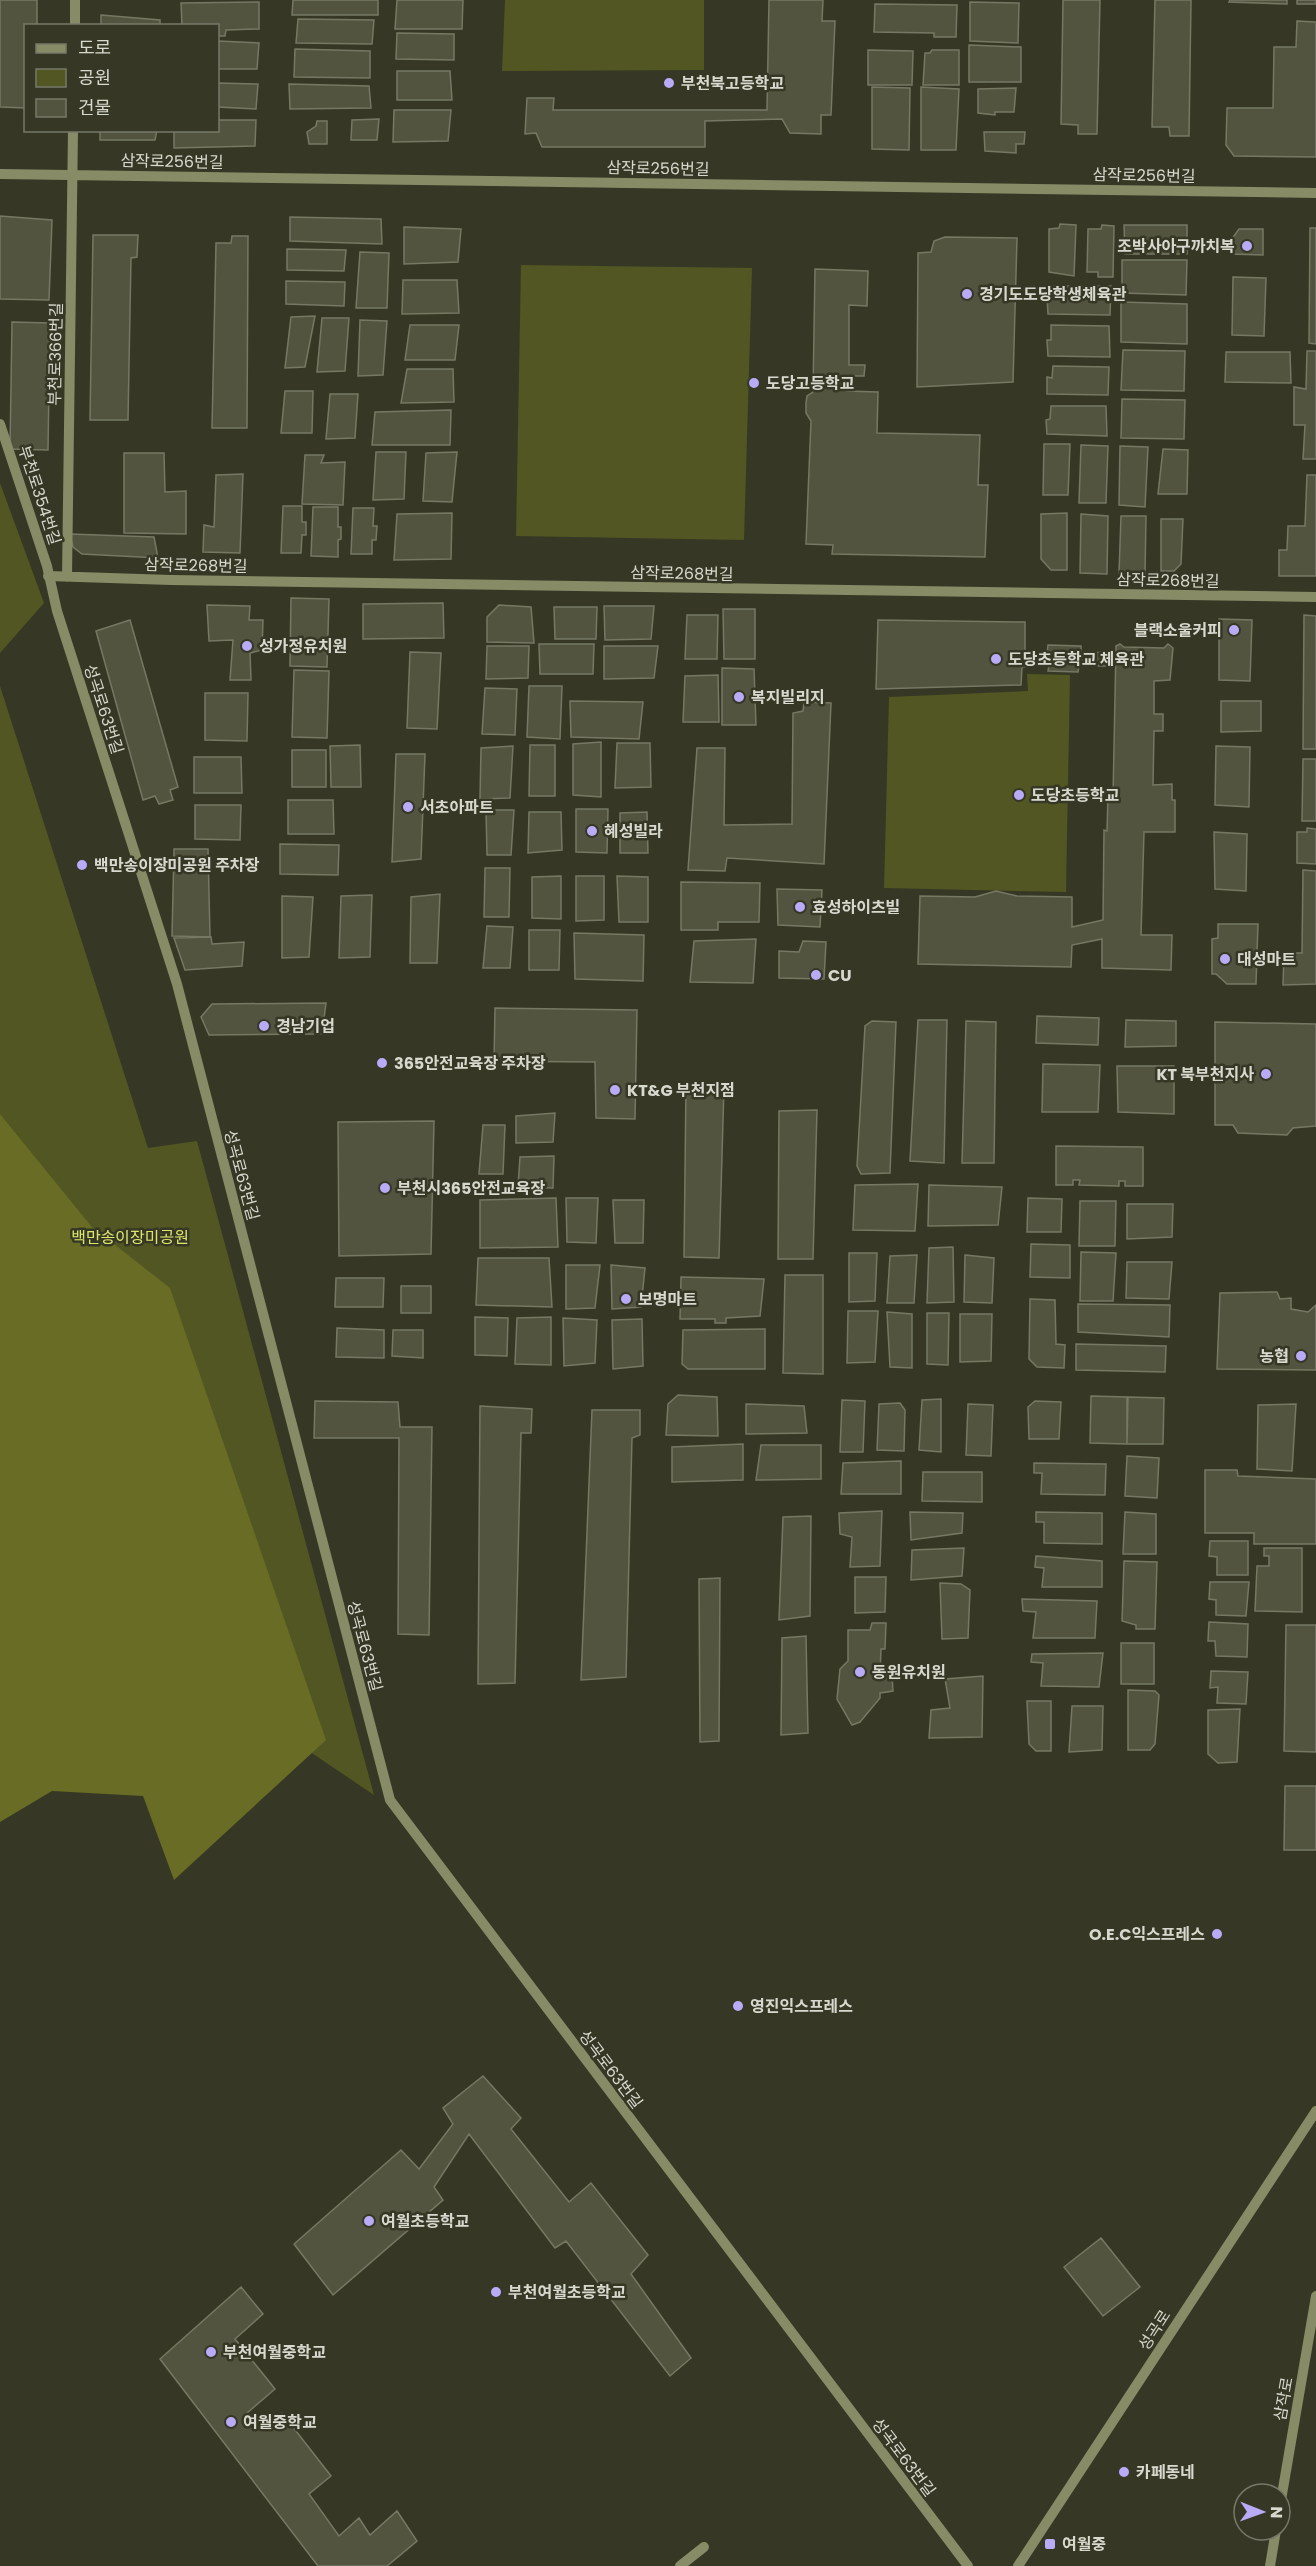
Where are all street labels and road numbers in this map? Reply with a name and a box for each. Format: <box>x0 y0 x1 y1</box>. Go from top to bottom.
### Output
street label: 삼작로256번길 <box>120 149 224 174</box>
street label: 삼작로256번길 <box>606 156 710 181</box>
street label: 삼작로256번길 <box>1092 163 1196 188</box>
street label: 부천로366번길 <box>43 302 68 406</box>
street label: 부천로354번길 <box>13 443 66 548</box>
street label: 삼작로268번길 <box>144 553 248 578</box>
street label: 삼작로268번길 <box>630 561 734 586</box>
street label: 삼작로268번길 <box>1116 568 1220 593</box>
street label: 성곡로63번길 <box>78 661 129 757</box>
street label: 성곡로63번길 <box>218 1127 265 1223</box>
street label: 성곡로63번길 <box>341 1598 388 1694</box>
street label: 성곡로63번길 <box>573 2025 648 2113</box>
street label: 성곡로 <box>1133 2305 1176 2355</box>
street label: 삼작로 <box>1268 2375 1299 2423</box>
street label: 성곡로63번길 <box>866 2413 941 2501</box>

